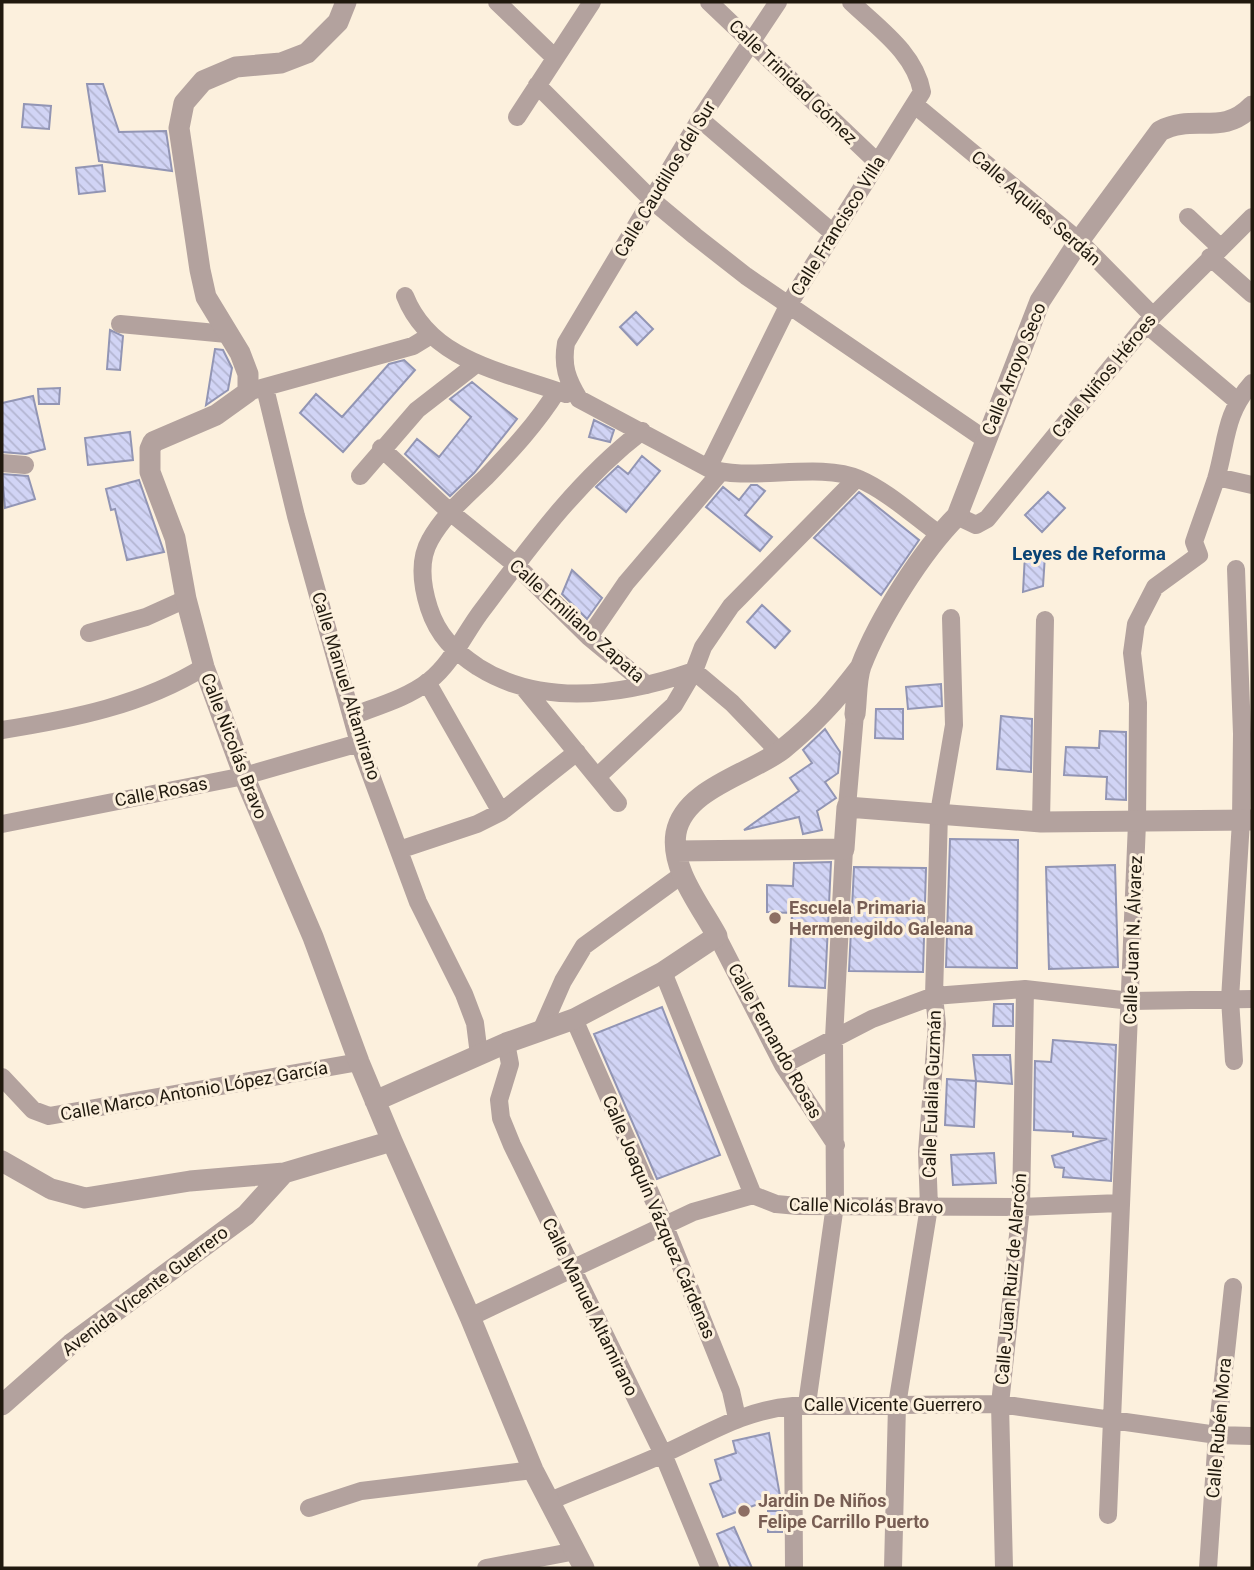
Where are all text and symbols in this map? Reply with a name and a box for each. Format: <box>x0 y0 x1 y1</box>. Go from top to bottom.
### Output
street label: Calle Trinidad Gómez <box>725 15 862 148</box>
street label: Calle Caudillos del Sur <box>610 97 719 261</box>
street label: Calle Aquiles Serdán <box>967 146 1105 269</box>
street label: Calle Francisco Villa <box>786 152 889 300</box>
street label: Calle Arroyo Seco <box>977 299 1050 438</box>
street label: Calle Niños Héroes <box>1047 310 1160 442</box>
district label: Leyes de Reforma <box>1012 542 1166 565</box>
street label: Calle Emiliano Zapata <box>506 555 649 687</box>
street label: Calle Manuel Altamirano <box>308 589 385 783</box>
street label: Calle Nicolás Bravo <box>197 670 272 822</box>
street label: Calle Rosas <box>113 772 209 811</box>
street label: Calle Juan N. Álvarez <box>1119 855 1146 1025</box>
place label: Escuela Primaria Hermenegildo Galeana <box>789 897 974 939</box>
marker: Escuela Primaria Hermenegildo Galeana <box>767 910 783 926</box>
street label: Calle Fernando Rosas <box>724 960 827 1122</box>
street label: Calle Eulalia Guzmán <box>918 1010 945 1178</box>
street label: Calle Marco Antonio López García <box>59 1057 329 1124</box>
street label: Calle Joaquín Vázquez Cárdenas <box>599 1092 720 1342</box>
street label: Calle Juan Ruiz de Alarcón <box>991 1172 1030 1386</box>
street label: Calle Nicolás Bravo <box>789 1194 943 1217</box>
street label: Calle Manuel Altamirano <box>538 1214 643 1399</box>
street label: Avenida Vicente Guerrero <box>58 1221 232 1360</box>
street label: Calle Rubén Mora <box>1202 1357 1235 1499</box>
street label: Calle Vicente Guerrero <box>804 1394 982 1415</box>
place label: Jardin De Niños Felipe Carrillo Puerto <box>758 1490 929 1532</box>
marker: Jardin De Niños Felipe Carrillo Puerto <box>736 1503 752 1519</box>

